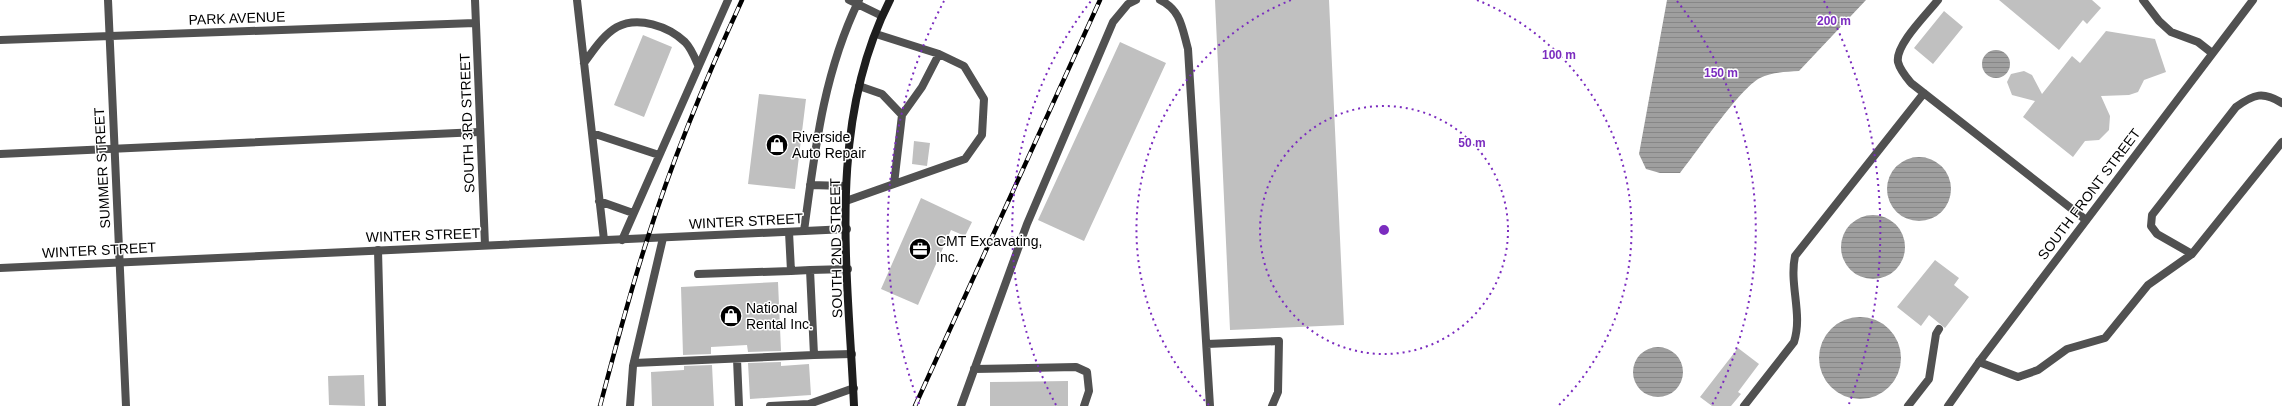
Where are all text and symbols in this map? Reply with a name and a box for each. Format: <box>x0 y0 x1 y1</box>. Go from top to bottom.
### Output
street label: PARK AVENUE <box>188 8 286 28</box>
text: 200 m <box>1817 14 1851 28</box>
text: 100 m <box>1542 48 1576 62</box>
street label: SOUTH 3RD STREET <box>457 52 477 193</box>
text: 150 m <box>1704 66 1738 80</box>
street label: SUMMER STREET <box>91 107 113 229</box>
street label: SOUTH FRONT STREET <box>2034 125 2144 263</box>
place label: Riverside Auto Repair <box>792 129 866 161</box>
shop icon: Riverside Auto Repair <box>764 132 790 158</box>
text: 50 m <box>1458 136 1486 150</box>
street label: SOUTH 2ND STREET <box>827 177 845 318</box>
street label: WINTER STREET <box>688 210 804 232</box>
centre of rings <box>1377 223 1391 237</box>
street label: WINTER STREET <box>366 225 481 245</box>
place label: CMT Excavating, Inc. <box>936 233 1042 265</box>
office icon: CMT Excavating, Inc. <box>907 236 933 262</box>
street label: WINTER STREET <box>41 239 157 261</box>
place label: National Rental Inc. <box>746 300 813 332</box>
shop icon: National Rental Inc. <box>718 303 744 329</box>

